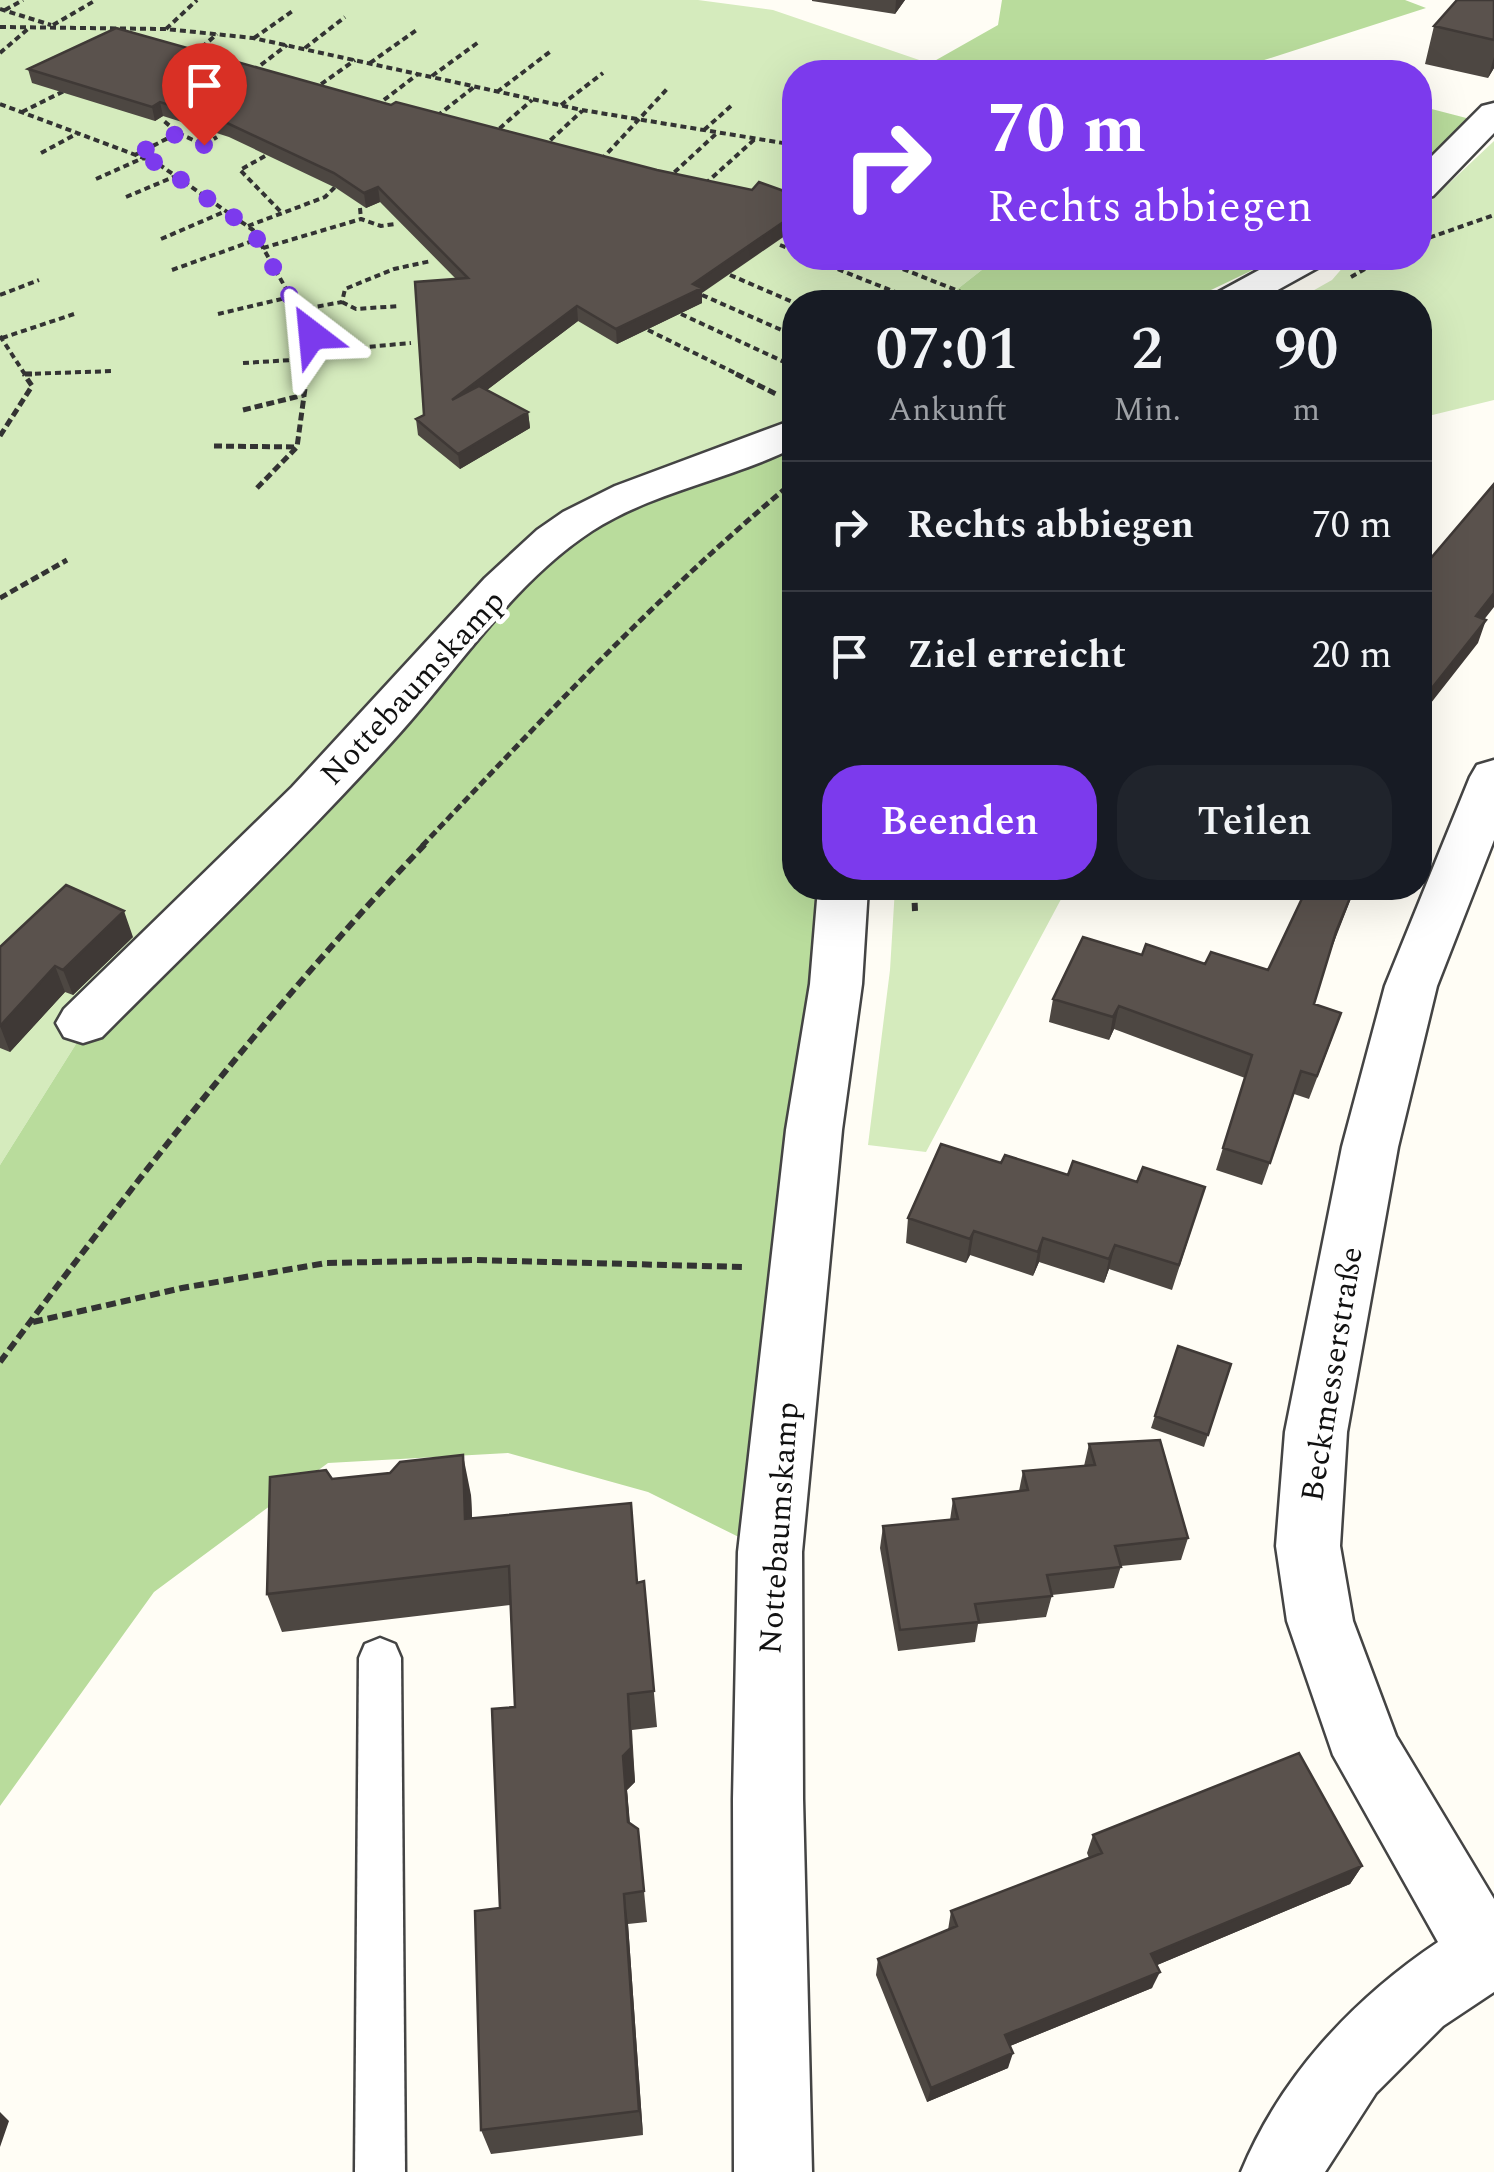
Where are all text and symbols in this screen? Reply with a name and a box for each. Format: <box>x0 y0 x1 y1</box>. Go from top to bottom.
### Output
pin <box>162 43 247 146</box>
icon: arrive <box>177 58 232 113</box>
text: 70 m <box>987 77 1146 183</box>
icon: right <box>822 100 952 230</box>
text: Rechts abbiegen <box>987 173 1313 242</box>
position arrow <box>260 283 364 387</box>
text: 07:01 <box>876 304 1020 396</box>
text: 2 <box>1131 304 1163 396</box>
text: 90 <box>1274 304 1338 396</box>
text: Ankunft <box>888 386 1007 435</box>
text: Min. <box>1113 386 1181 435</box>
text: m <box>1293 386 1320 435</box>
text: Rechts abbiegen <box>907 497 1194 555</box>
text: 70 m <box>1312 497 1392 555</box>
icon: right <box>822 499 877 554</box>
street label: Nottebaumskamp <box>309 579 517 797</box>
text: Ziel erreicht <box>907 627 1126 685</box>
text: 20 m <box>1312 627 1392 685</box>
icon: arrive <box>822 629 877 684</box>
button: Beenden <box>822 765 1097 880</box>
button: Teilen <box>1117 765 1392 880</box>
street label: Beckmesserstraße <box>1288 1243 1377 1505</box>
street label: Nottebaumskamp <box>746 1400 813 1656</box>

